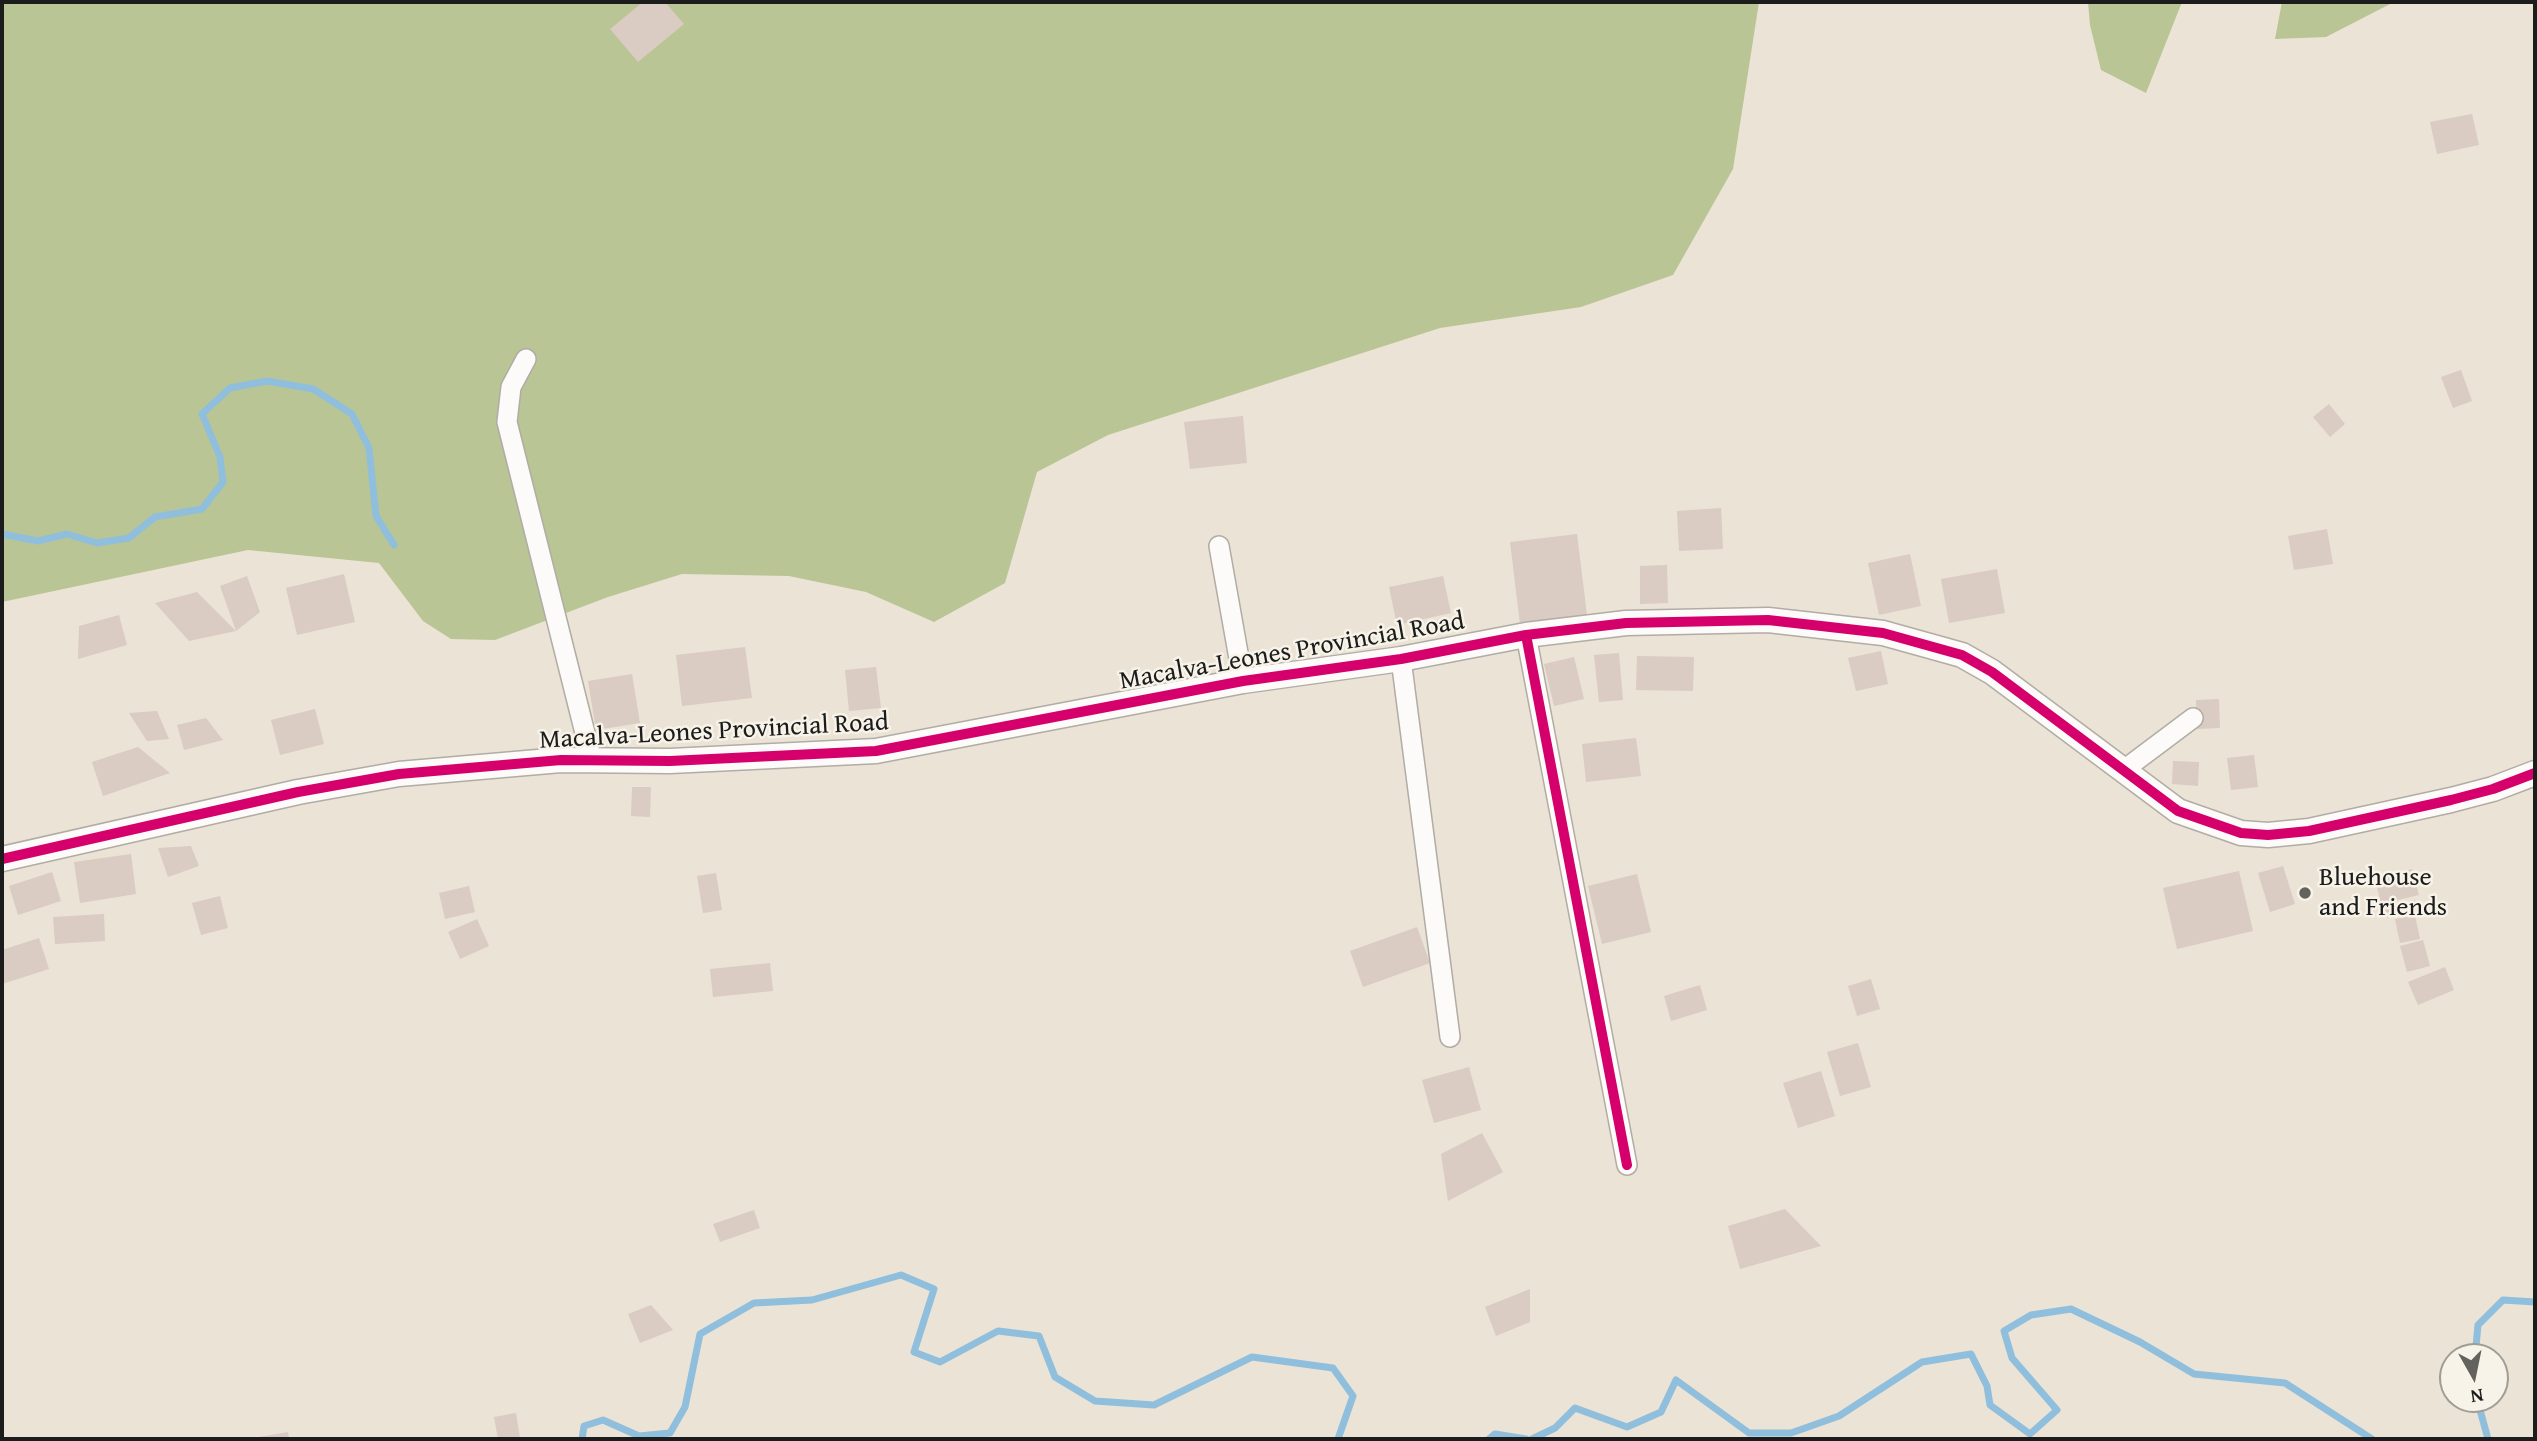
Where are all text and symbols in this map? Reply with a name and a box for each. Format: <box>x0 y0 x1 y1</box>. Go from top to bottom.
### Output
street label: Macalva-Leones Provincial Road <box>1117 606 1467 698</box>
street label: Macalva-Leones Provincial Road <box>539 707 889 757</box>
place label: Bluehouse and Friends <box>2319 862 2447 924</box>
marker: Bluehouse and Friends <box>2297 885 2313 901</box>
north arrow <box>2439 1343 2509 1413</box>
text: N <box>2469 1382 2485 1412</box>

